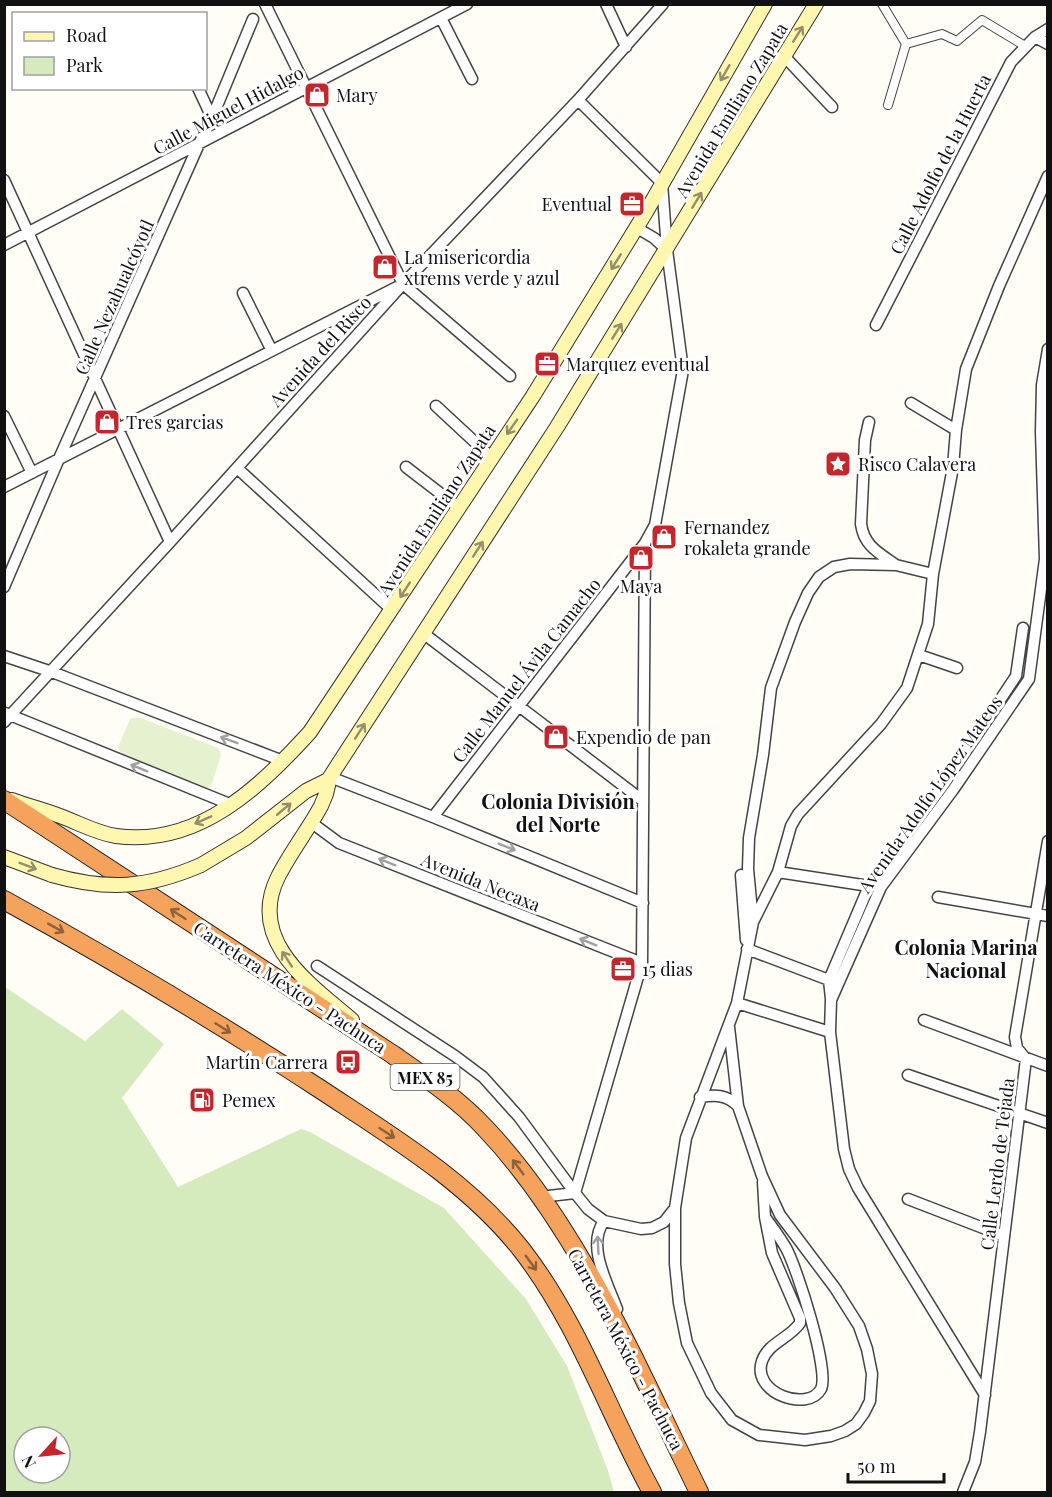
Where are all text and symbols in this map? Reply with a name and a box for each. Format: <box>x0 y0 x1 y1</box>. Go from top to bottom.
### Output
legend <box>12 12 207 90</box>
street label: Avenida Emiliano Zapata <box>669 18 793 203</box>
text: Road <box>66 23 107 47</box>
one-way arrow <box>792 25 805 42</box>
text: Park <box>66 53 103 77</box>
street label: Calle Miguel Hidalgo <box>148 60 308 160</box>
one-way arrow <box>719 65 731 82</box>
street label: Calle Adolfo de la Huerta <box>884 70 996 258</box>
shop icon: Mary <box>302 80 332 110</box>
place label: Mary <box>336 83 378 107</box>
office icon: Eventual <box>617 189 647 219</box>
place label: Eventual <box>542 192 612 216</box>
one-way arrow <box>692 192 704 209</box>
street label: Calle Nezahualcóyotl <box>69 215 159 379</box>
place label: La misericordia xtrems verde y azul <box>404 245 560 290</box>
shop icon: La misericordia xtrems verde y azul <box>370 252 400 282</box>
one-way arrow <box>609 253 621 270</box>
street label: Avenida del Risco <box>263 290 376 412</box>
one-way arrow <box>611 323 623 340</box>
office icon: Marquez eventual <box>532 349 562 379</box>
place label: Marquez eventual <box>566 352 709 376</box>
shop icon: Tres garcias <box>92 407 122 437</box>
place label: Tres garcias <box>126 410 223 434</box>
one-way arrow <box>506 418 518 434</box>
street label: Avenida Emiliano Zapata <box>371 420 501 601</box>
place icon: Risco Calavera <box>823 449 853 479</box>
place label: Risco Calavera <box>858 452 976 476</box>
place label: Fernandez rokaleta grande <box>684 515 811 560</box>
shop icon: Fernandez rokaleta grande <box>649 522 679 552</box>
one-way arrow <box>472 541 484 558</box>
shop icon: Maya <box>626 543 656 573</box>
street label: Calle Manuel Ávila Camacho <box>446 573 606 767</box>
place label: Maya <box>620 574 662 598</box>
one-way arrow <box>399 581 411 598</box>
street label: Avenida Adolfo López Mateos <box>852 691 1007 898</box>
shop icon: Expendio de pan <box>541 722 571 752</box>
one-way arrow <box>354 723 366 740</box>
place label: Expendio de pan <box>576 725 711 749</box>
one-way arrow <box>220 734 239 745</box>
one-way arrow <box>130 762 148 773</box>
district label: Colonia División del Norte <box>481 787 635 837</box>
one-way arrow <box>276 802 291 816</box>
one-way arrow <box>194 815 213 826</box>
one-way arrow <box>497 842 516 853</box>
street label: Avenida Necaxa <box>417 847 544 917</box>
one-way arrow <box>378 856 397 867</box>
one-way arrow <box>19 861 37 872</box>
one-way arrow <box>170 907 187 919</box>
street label: Carretera México - Pachuca <box>189 916 391 1058</box>
one-way arrow <box>47 922 64 934</box>
district label: Colonia Marina Nacional <box>894 933 1038 983</box>
one-way arrow <box>579 936 598 947</box>
one-way arrow <box>281 951 293 968</box>
office icon: 15 dias <box>608 954 638 984</box>
place label: 15 dias <box>642 957 693 981</box>
one-way arrow <box>214 1022 231 1034</box>
bus stop icon: Martín Carrera <box>333 1047 363 1077</box>
place label: Martín Carrera <box>205 1050 328 1074</box>
road number: MEX 85 <box>390 1064 460 1090</box>
street label: Calle Lerdo de Tejada <box>975 1076 1019 1252</box>
fuel station icon: Pemex <box>187 1085 217 1115</box>
place label: Pemex <box>222 1088 276 1112</box>
one-way arrow <box>379 1127 395 1139</box>
one-way arrow <box>512 1159 524 1175</box>
one-way arrow <box>592 1235 603 1255</box>
street label: Carretera México - Pachuca <box>563 1244 689 1454</box>
one-way arrow <box>525 1255 537 1271</box>
north arrow <box>12 1425 72 1485</box>
scale bar <box>848 1446 944 1484</box>
text: N <box>16 1452 40 1472</box>
text: 50 m <box>857 1454 896 1478</box>

